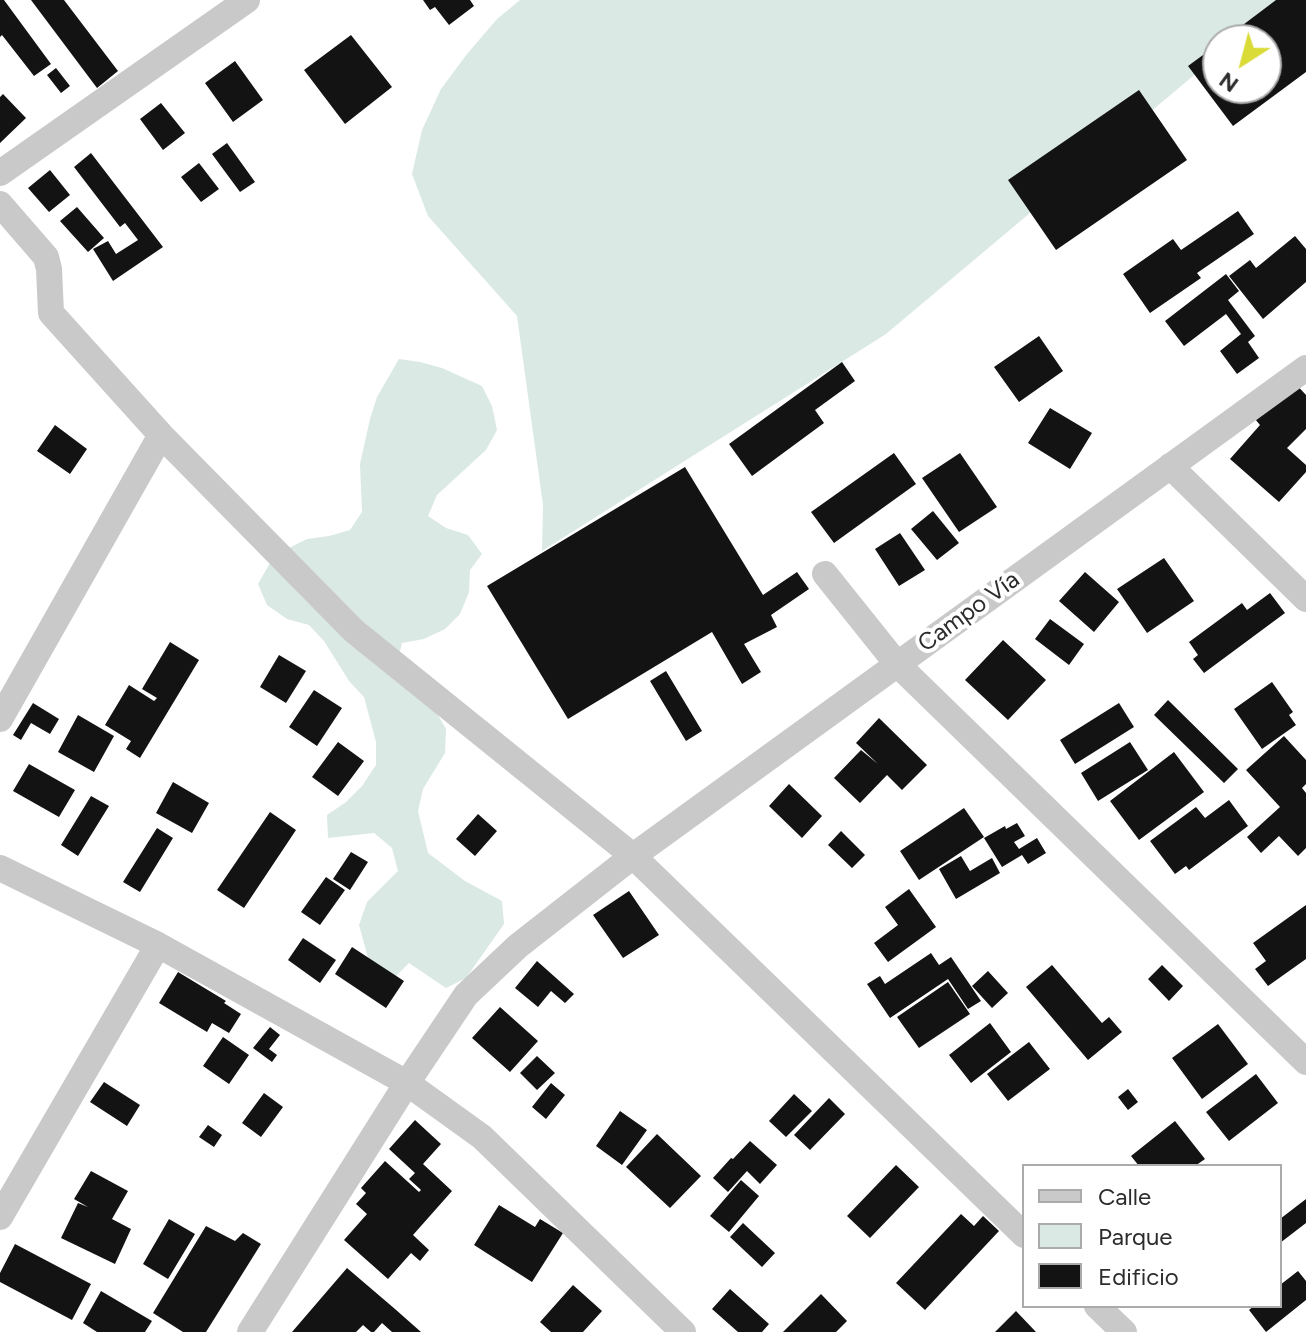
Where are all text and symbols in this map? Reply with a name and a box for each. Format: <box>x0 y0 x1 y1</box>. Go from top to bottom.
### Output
north arrow <box>1202 24 1282 104</box>
text: N <box>1214 66 1244 98</box>
street label: Campo Vía <box>913 566 1025 658</box>
legend <box>1022 1164 1282 1308</box>
text: Calle <box>1098 1182 1151 1211</box>
text: Parque <box>1098 1222 1172 1251</box>
text: Edificio <box>1098 1262 1179 1291</box>

